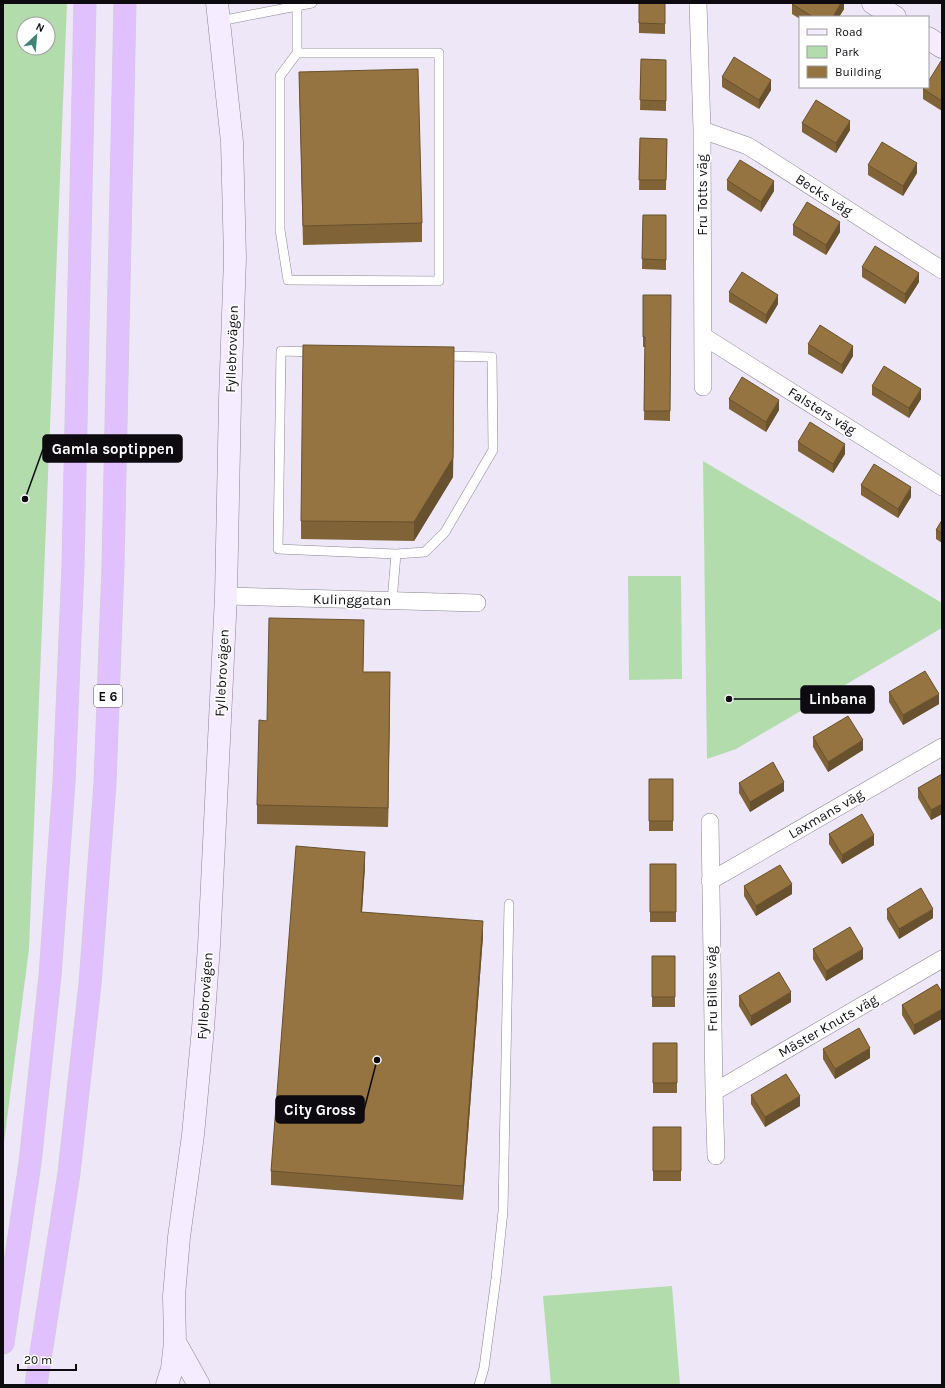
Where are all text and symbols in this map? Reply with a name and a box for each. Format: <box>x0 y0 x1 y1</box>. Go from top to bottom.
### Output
north arrow <box>16 16 56 56</box>
legend <box>799 16 929 88</box>
text: N <box>34 20 47 35</box>
text: Road <box>835 25 863 39</box>
text: Park <box>835 45 860 59</box>
text: Building <box>835 65 882 79</box>
street label: Fru Totts väg <box>694 154 711 236</box>
street label: Becks väg <box>792 170 856 220</box>
street label: Fyllebrovägen <box>222 305 242 393</box>
street label: Falsters väg <box>785 383 859 439</box>
callout: Gamla soptippen <box>43 435 182 462</box>
text: Gamla soptippen <box>52 440 174 458</box>
street label: Kulinggatan <box>313 591 391 609</box>
street label: Fyllebrovägen <box>211 629 233 717</box>
road number: E 6 <box>94 685 122 707</box>
callout: Linbana <box>801 686 874 713</box>
text: Linbana <box>809 690 867 708</box>
street label: Laxmans väg <box>785 786 867 842</box>
street label: Fru Billes väg <box>703 946 721 1032</box>
street label: Fyllebrovägen <box>193 952 217 1040</box>
street label: Mäster Knuts väg <box>775 991 881 1061</box>
callout: City Gross <box>276 1096 364 1123</box>
text: City Gross <box>284 1101 356 1119</box>
scale bar <box>18 1346 76 1372</box>
text: 20 m <box>24 1353 52 1367</box>

